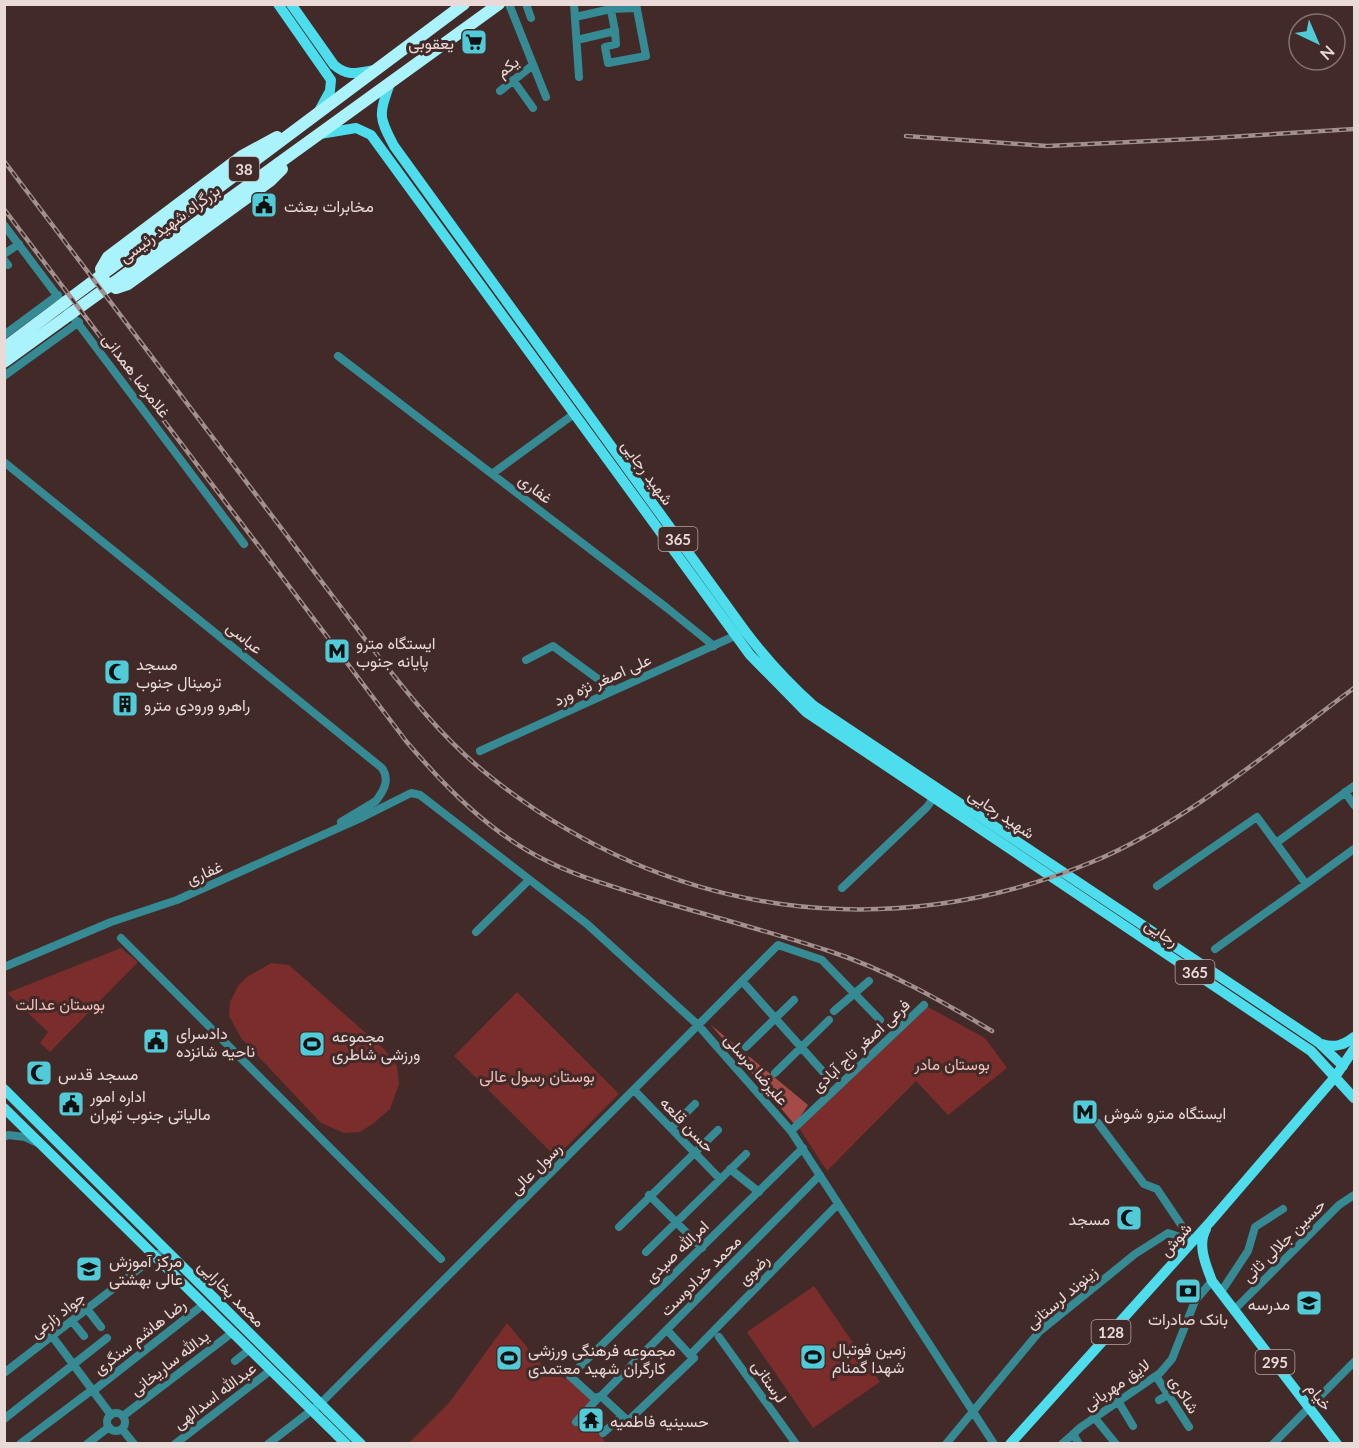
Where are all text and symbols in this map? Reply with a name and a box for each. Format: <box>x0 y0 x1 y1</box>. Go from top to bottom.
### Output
north arrow <box>1287 12 1347 72</box>
supermarket icon: یعقوبی <box>459 27 489 57</box>
place label: یعقوبی <box>408 33 454 54</box>
text: N <box>1317 42 1339 64</box>
street label: یکم <box>492 51 523 82</box>
road number: 38 <box>229 157 259 181</box>
street label: بزرگراه شهید رئیسی <box>115 180 224 268</box>
public building icon: مخابرات بعثت <box>249 190 279 220</box>
place label: مخابرات بعثت <box>284 196 374 217</box>
street label: غلامرضا همدانی <box>98 329 175 422</box>
street label: شهید رجایی <box>616 436 678 509</box>
street label: غفاری <box>514 469 557 508</box>
road number: 365 <box>658 527 698 551</box>
street label: عباسی <box>222 617 267 659</box>
place label: ایستگاه مترو پایانه جنوب <box>356 633 436 673</box>
metro station icon: ایستگاه مترو پایانه جنوب <box>322 636 352 666</box>
street label: علی اصغر نژه ورد <box>550 649 654 711</box>
place label: مسجد ترمینال جنوب <box>136 654 221 693</box>
mosque icon: مسجد ترمینال جنوب <box>102 657 132 687</box>
building icon: راهرو ورودی مترو <box>110 689 140 719</box>
place label: راهرو ورودی مترو <box>144 695 250 716</box>
street label: شهید رجایی <box>964 784 1039 844</box>
street label: غفاری <box>183 856 226 890</box>
street label: رجایی <box>1140 914 1183 952</box>
road number: 365 <box>1176 960 1214 984</box>
park label: بوستان عدالت <box>15 994 105 1015</box>
street label: فرعی اصغر تاج آبادی <box>807 995 915 1098</box>
place label: دادسرای ناحیه شانزده <box>176 1023 255 1062</box>
public building icon: دادسرای ناحیه شانزده <box>141 1026 171 1056</box>
place label: مجموعه ورزشی شاطری <box>332 1026 420 1065</box>
sports icon: مجموعه ورزشی شاطری <box>297 1029 327 1059</box>
street label: علیرضا مرسلی <box>719 1030 793 1110</box>
park label: بوستان مادر <box>913 1054 990 1075</box>
mosque icon: مسجد قدس <box>24 1058 54 1088</box>
place label: مسجد قدس <box>58 1064 138 1085</box>
park label: بوستان رسول عالی <box>479 1066 595 1087</box>
place label: اداره امور مالیاتی جنوب تهران <box>89 1086 211 1125</box>
public building icon: اداره امور مالیاتی جنوب تهران <box>56 1089 86 1119</box>
street label: حسن قلعه <box>656 1092 719 1157</box>
metro station icon: ایستگاه مترو شوش <box>1070 1097 1100 1127</box>
place label: ایستگاه مترو شوش <box>1104 1103 1226 1124</box>
street label: رسول عالی <box>505 1138 566 1199</box>
street label: حسین جلالی ثانی <box>1237 1194 1330 1287</box>
mosque icon: مسجد <box>1114 1203 1144 1233</box>
place label: مسجد <box>1069 1209 1110 1229</box>
street label: امرالله صیدی <box>640 1216 713 1288</box>
street label: شوش <box>1155 1218 1196 1261</box>
street label: محمد خدادوست <box>656 1231 746 1321</box>
street label: رضوی <box>734 1250 774 1290</box>
place label: مرکز آموزش عالی بهشتی <box>109 1251 183 1290</box>
school or university icon: مرکز آموزش عالی بهشتی <box>74 1254 104 1284</box>
street label: محمد بخارایی <box>193 1256 269 1332</box>
street label: زینوند لرستانی <box>1021 1262 1102 1334</box>
bank icon: بانک صادرات <box>1173 1276 1203 1306</box>
street label: جواد زارعی <box>26 1287 90 1343</box>
school or university icon: مدرسه <box>1294 1288 1324 1318</box>
street label: رضا هاشم سنگری <box>89 1294 190 1379</box>
place label: مدرسه <box>1248 1294 1290 1315</box>
place label: بانک صادرات <box>1148 1309 1228 1330</box>
road number: 128 <box>1092 1320 1130 1344</box>
street label: یدالله ساریخانی <box>126 1325 214 1400</box>
place label: زمین فوتبال شهدا گمنام <box>832 1339 906 1378</box>
place label: مجموعه فرهنگی ورزشی کارگران شهید معتمدی <box>528 1340 675 1379</box>
sports icon: زمین فوتبال شهدا گمنام <box>798 1342 828 1372</box>
sports icon: مجموعه فرهنگی ورزشی کارگران شهید معتمدی <box>494 1343 524 1373</box>
road number: 295 <box>1256 1350 1294 1374</box>
street label: لایق مهربانی <box>1079 1354 1154 1415</box>
street label: لرستانی <box>747 1356 791 1407</box>
street label: عبدالله اسدالهی <box>169 1358 260 1434</box>
street label: شاکری <box>1164 1371 1204 1418</box>
street label: خیام <box>1302 1378 1337 1415</box>
temple icon: حسینیه فاطمیه <box>576 1405 606 1435</box>
place label: حسینیه فاطمیه <box>610 1411 709 1431</box>

